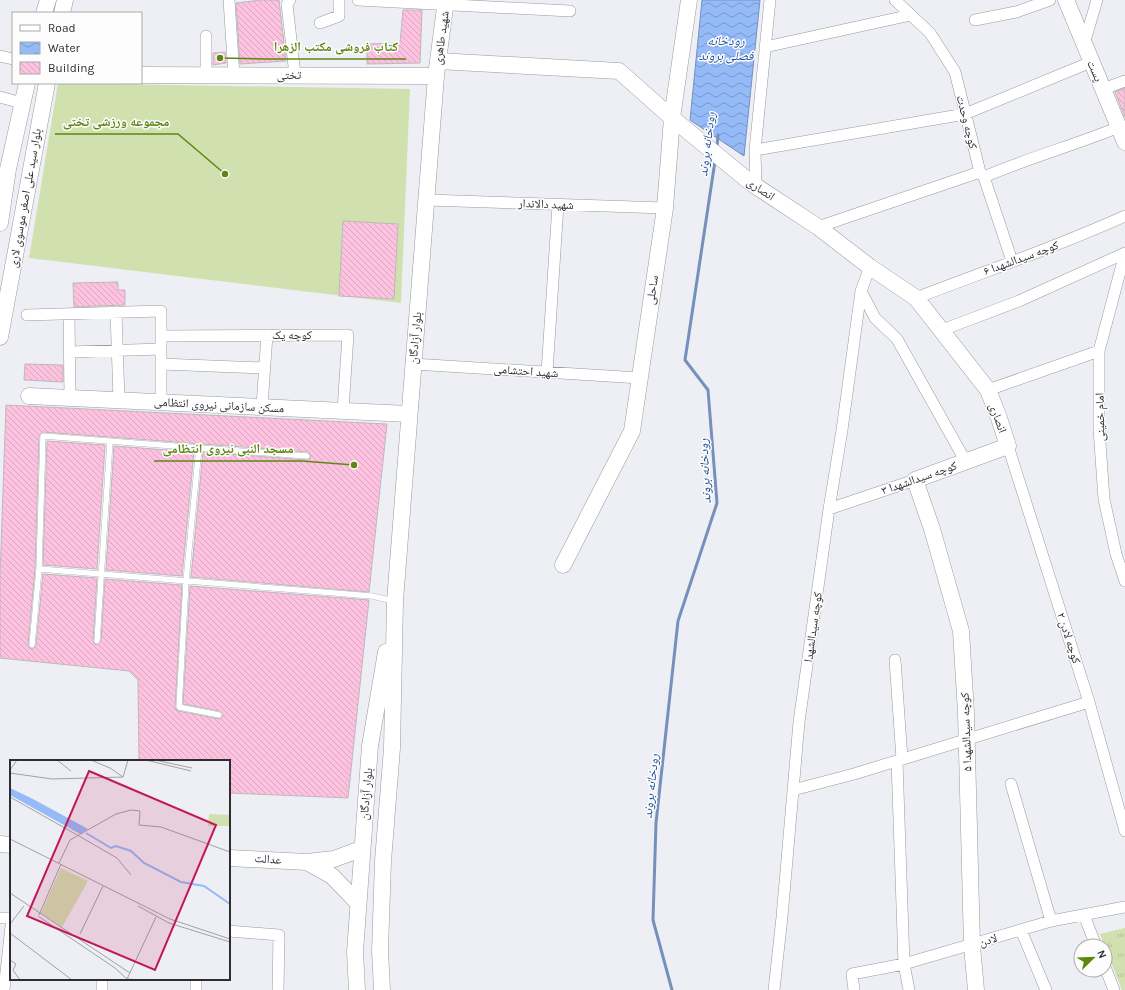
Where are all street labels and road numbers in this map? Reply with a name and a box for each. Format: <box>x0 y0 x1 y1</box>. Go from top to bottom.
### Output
street label: شهید طاهری <box>430 10 452 66</box>
street label: پست <box>1084 58 1106 84</box>
street label: تختی <box>277 68 302 82</box>
street label: کوچه وحدت <box>954 94 980 150</box>
street label: بلوار سید علی اصغر موسوی لاری <box>6 127 45 269</box>
street label: انصاری <box>744 175 778 203</box>
street label: شهید دالاندار <box>517 196 574 212</box>
street label: کوچه سیدالشهدا ۶ <box>981 238 1061 278</box>
street label: ساحلی <box>643 274 661 306</box>
street label: بلوار آزادگان <box>406 311 425 365</box>
street label: کوچه یک <box>272 328 312 342</box>
street label: شهید احتشامی <box>493 362 559 380</box>
street label: امام خمینی <box>1093 392 1108 441</box>
street label: مسکن سازمانی نیروی انتظامی <box>154 395 284 416</box>
street label: انصاری <box>986 401 1010 435</box>
street label: کوچه سیدالشهدا ۳ <box>879 458 959 498</box>
street label: کوچه سیدالشهدا <box>801 591 825 663</box>
street label: کوچه لادن ۲ <box>1054 611 1084 665</box>
street label: کوچه سیدالشهدا ۵ <box>958 692 975 772</box>
street label: بلوار آزادگان <box>357 767 376 821</box>
street label: عدالت <box>254 851 282 867</box>
street label: لادن <box>977 931 999 949</box>

